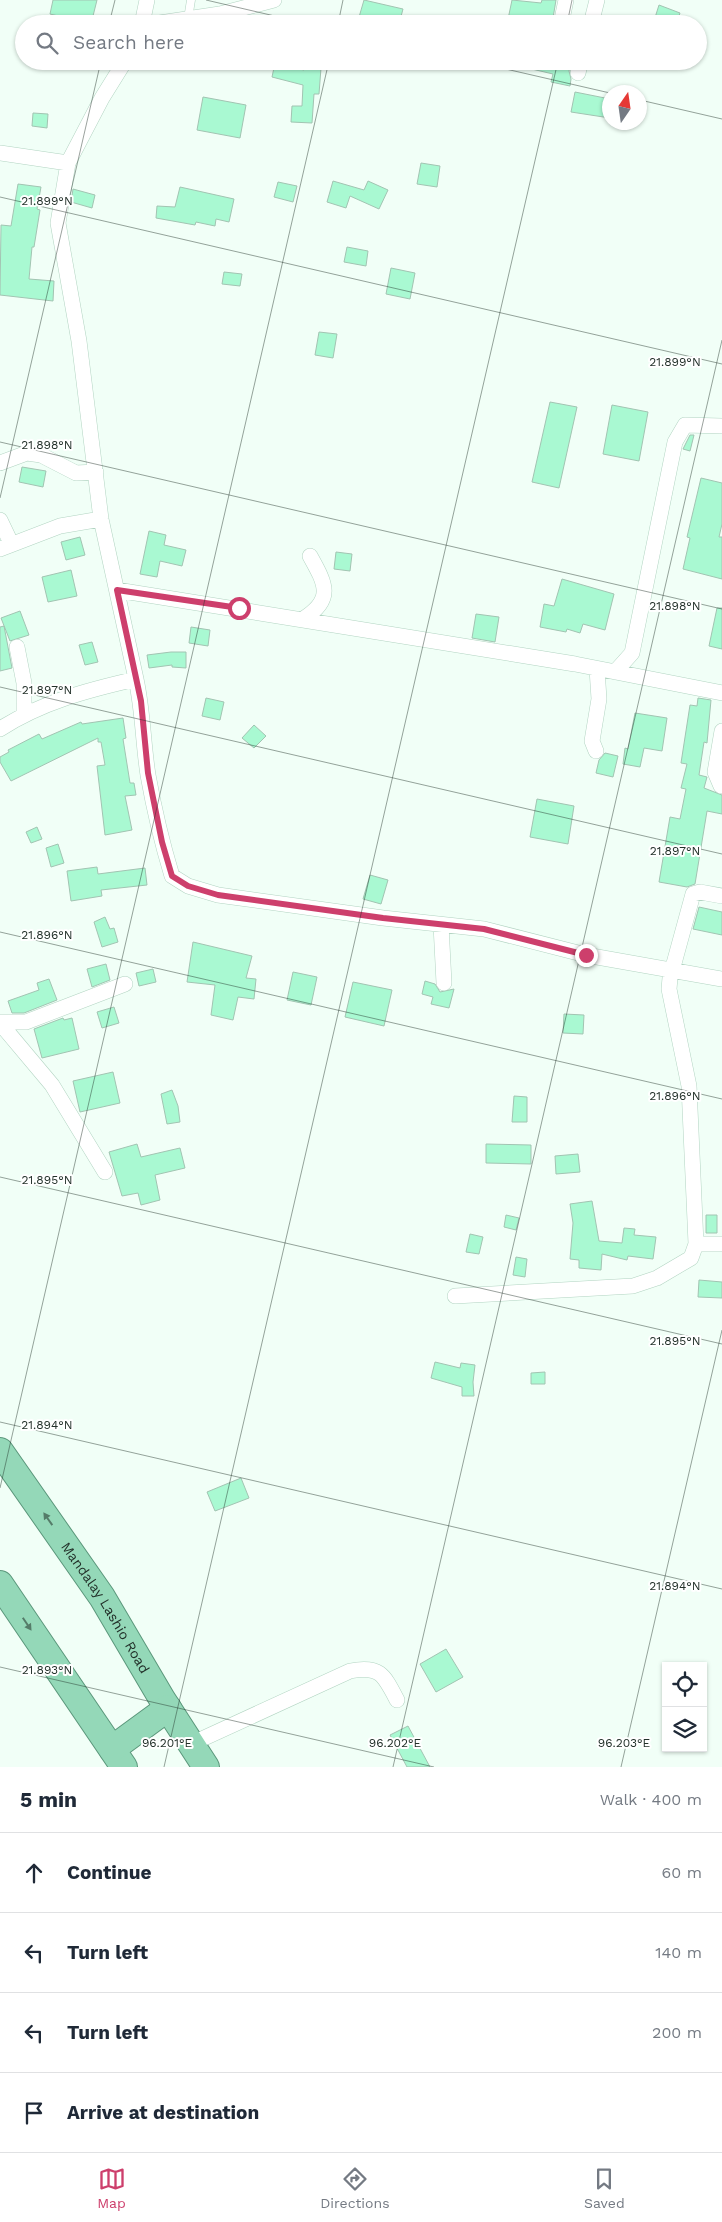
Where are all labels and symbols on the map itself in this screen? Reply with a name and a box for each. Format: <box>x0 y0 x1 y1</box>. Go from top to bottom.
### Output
north arrow <box>602 85 647 130</box>
text: 21.899°N <box>21 194 73 208</box>
text: 21.899°N <box>649 355 701 369</box>
text: 21.898°N <box>21 438 73 452</box>
route start <box>228 597 251 620</box>
text: 21.898°N <box>649 599 701 613</box>
text: 21.897°N <box>22 683 72 697</box>
text: 21.897°N <box>650 844 700 858</box>
text: 21.896°N <box>21 928 73 942</box>
route end <box>575 944 598 967</box>
text: 21.896°N <box>649 1089 701 1103</box>
text: 21.895°N <box>22 1173 72 1187</box>
text: 21.895°N <box>650 1334 700 1348</box>
text: 21.894°N <box>21 1418 73 1432</box>
one-way arrow <box>43 1513 53 1526</box>
street label: Mandalay Lashio Road <box>58 1539 153 1676</box>
text: 21.894°N <box>649 1579 701 1593</box>
one-way arrow <box>22 1618 32 1631</box>
text: 21.893°N <box>22 1663 72 1677</box>
text: 96.201°E <box>142 1736 192 1750</box>
text: 96.202°E <box>369 1736 422 1750</box>
text: 96.203°E <box>598 1736 650 1750</box>

